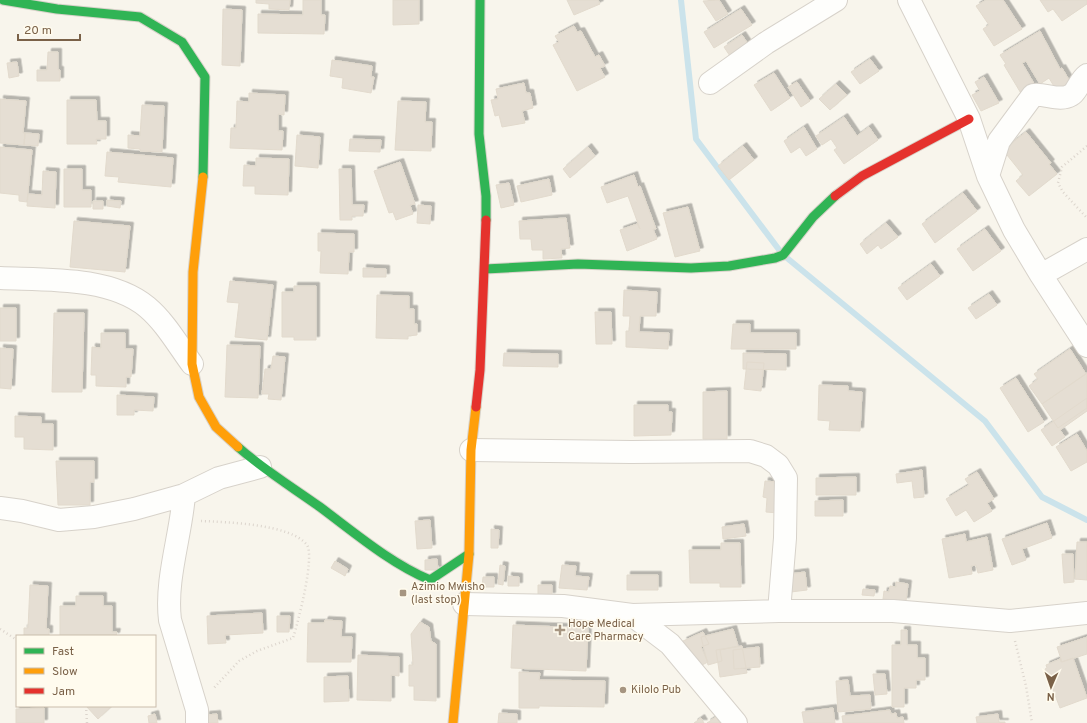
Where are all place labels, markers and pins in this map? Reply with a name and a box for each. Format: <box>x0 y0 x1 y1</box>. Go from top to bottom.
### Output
place label: Azimio Mwisho (last stop) <box>411 580 485 607</box>
marker: Azimio Mwisho (last stop) <box>398 588 408 598</box>
place label: Hope Medical Care Pharmacy <box>568 617 644 644</box>
marker: Hope Medical Care Pharmacy <box>555 625 565 635</box>
place label: Kilolo Pub <box>631 683 681 697</box>
marker: Kilolo Pub <box>618 685 628 695</box>

